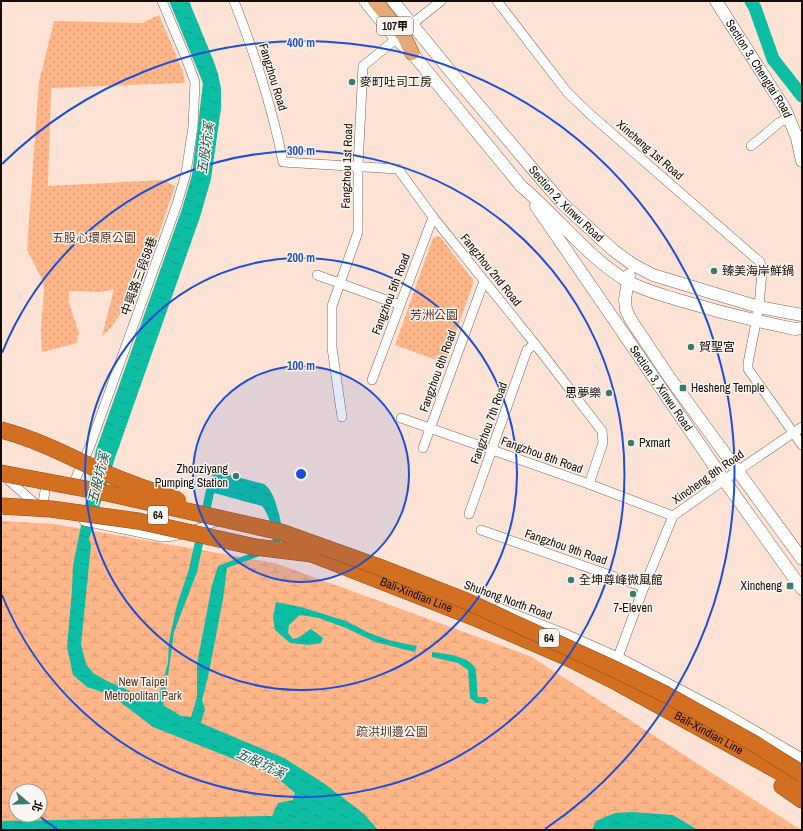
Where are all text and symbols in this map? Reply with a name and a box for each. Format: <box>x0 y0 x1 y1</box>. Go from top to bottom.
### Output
street label: Section 3, Chengtai Road <box>722 16 796 120</box>
road number: 107甲 <box>377 17 413 35</box>
text: 400 m <box>287 35 315 51</box>
street label: Fangzhou Road <box>255 41 291 113</box>
place label: 麥町吐司工房 <box>360 74 432 90</box>
marker: 麥町吐司工房 <box>347 77 357 87</box>
street label: Xincheng 1st Road <box>613 117 687 183</box>
water label: 五股坑溪 <box>193 119 218 175</box>
street label: Fangzhou 1st Road <box>338 123 356 209</box>
text: 300 m <box>287 143 315 159</box>
street label: Section 2, Xinwu Road <box>525 162 607 246</box>
park label: 五股心環原公園 <box>52 230 136 246</box>
street label: Fangzhou 2nd Road <box>457 230 525 310</box>
street label: 中興路三段58巷 <box>117 234 161 318</box>
text: 200 m <box>287 250 315 266</box>
street label: Fangzhou 5th Road <box>368 251 414 337</box>
place label: 臻美海岸鮮鍋 <box>722 263 794 279</box>
marker: 臻美海岸鮮鍋 <box>709 266 719 276</box>
park label: 芳洲公園 <box>410 307 458 323</box>
street label: Fangzhou 6th Road <box>416 328 460 414</box>
place label: 賀聖宮 <box>699 339 735 355</box>
street label: Section 3, Xinwu Road <box>626 342 696 434</box>
marker: 賀聖宮 <box>686 342 696 352</box>
text: 100 m <box>287 358 315 374</box>
street label: Fangzhou 7th Road <box>467 380 511 466</box>
place label: Hesheng Temple <box>691 380 765 396</box>
marker: Hesheng Temple <box>678 383 688 393</box>
place label: 思夢樂 <box>565 385 601 401</box>
marker: 思夢樂 <box>604 388 614 398</box>
street label: Fangzhou 8th Road <box>499 433 585 477</box>
place label: Pxmart <box>639 435 670 451</box>
marker: Pxmart <box>626 438 636 448</box>
street label: Xincheng 8th Road <box>669 446 747 508</box>
water label: 五股坑溪 <box>84 449 114 505</box>
place label: Zhouziyang Pumping Station <box>155 461 229 491</box>
centre of rings <box>294 467 308 481</box>
marker: Zhouziyang Pumping Station <box>231 471 241 481</box>
road number: 64 <box>148 506 168 524</box>
street label: Fangzhou 9th Road <box>523 525 609 569</box>
place label: 全坤尊峰微風館 <box>579 572 663 588</box>
street label: Bali-Xindian Line <box>378 573 455 616</box>
marker: 全坤尊峰微風館 <box>566 575 576 585</box>
street label: Shuhong North Road <box>462 577 554 623</box>
place label: Xincheng <box>740 578 783 594</box>
marker: Xincheng <box>785 581 795 591</box>
marker: 7-Eleven <box>628 589 638 599</box>
place label: 7-Eleven <box>614 600 652 616</box>
road number: 64 <box>539 629 559 647</box>
park label: New Taipei Metropolitan Park <box>104 674 182 704</box>
street label: Bali-Xindian Line <box>672 708 746 758</box>
park label: 疏洪圳邊公園 <box>356 724 428 740</box>
water label: 五股坑溪 <box>234 745 290 783</box>
north arrow <box>8 783 48 823</box>
text: 北 <box>29 799 46 814</box>

